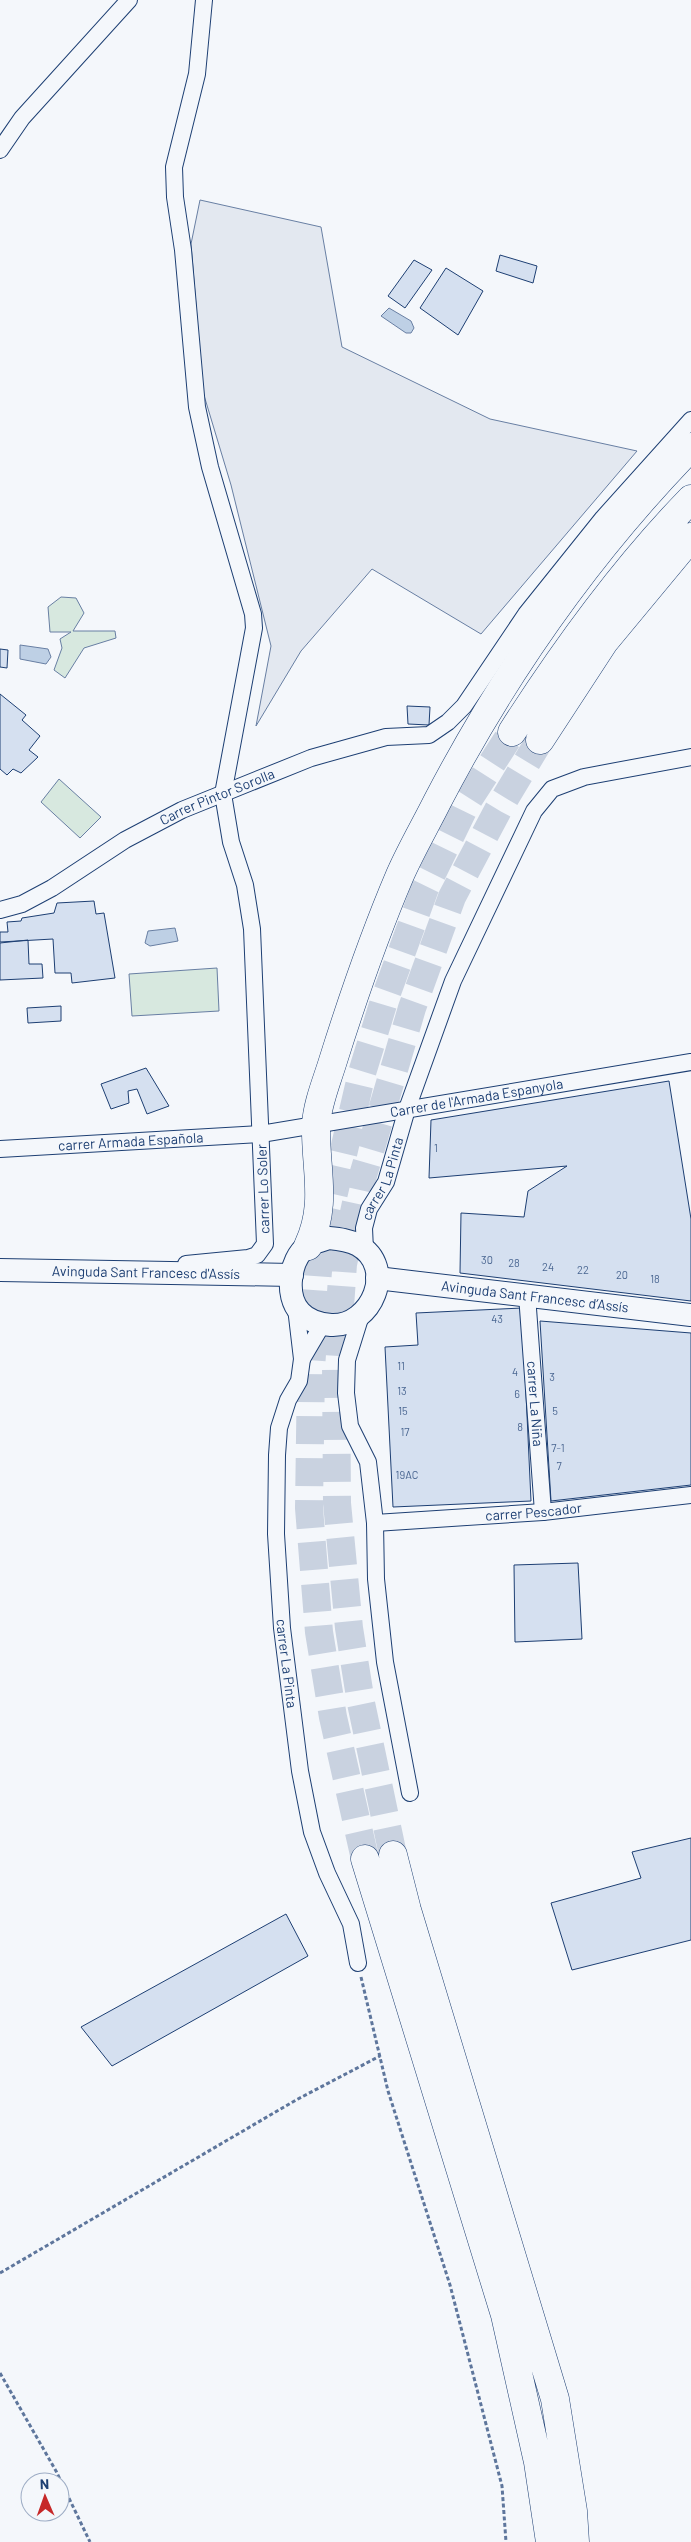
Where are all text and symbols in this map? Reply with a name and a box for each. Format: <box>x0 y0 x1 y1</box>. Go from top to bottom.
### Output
street label: Carrer Pintor Sorolla <box>156 765 277 828</box>
street label: Carrer de l'Armada Espanyola <box>389 1075 564 1120</box>
street label: carrer Armada Española <box>58 1128 204 1154</box>
street label: carrer La Pinta <box>357 1135 406 1222</box>
house number: 1 <box>434 1141 438 1154</box>
street label: carrer Lo Soler <box>252 1144 273 1234</box>
house number: 30 <box>481 1253 493 1266</box>
house number: 28 <box>508 1256 520 1269</box>
house number: 24 <box>542 1260 554 1273</box>
street label: Avinguda Sant Francesc d'Assís <box>52 1262 241 1282</box>
house number: 22 <box>577 1263 589 1276</box>
house number: 20 <box>616 1268 628 1281</box>
house number: 18 <box>650 1272 660 1285</box>
street label: Avinguda Sant Francesc d’Assís <box>440 1277 630 1316</box>
house number: 43 <box>491 1312 503 1325</box>
house number: 11 <box>397 1359 405 1372</box>
street label: carrer La Niña <box>524 1360 547 1447</box>
house number: 4 <box>512 1365 518 1378</box>
house number: 3 <box>549 1370 555 1383</box>
house number: 13 <box>397 1384 407 1397</box>
house number: 6 <box>514 1387 520 1400</box>
house number: 15 <box>398 1404 408 1417</box>
house number: 5 <box>552 1404 558 1417</box>
house number: 8 <box>517 1420 523 1433</box>
house number: 17 <box>400 1425 410 1438</box>
house number: 7-1 <box>551 1441 565 1454</box>
house number: 7 <box>556 1459 562 1472</box>
house number: 19AC <box>396 1468 418 1481</box>
street label: carrer Pescador <box>485 1499 583 1524</box>
street label: carrer La Pinta <box>273 1618 301 1709</box>
north arrow <box>20 2472 70 2522</box>
text: N <box>40 2475 49 2492</box>

